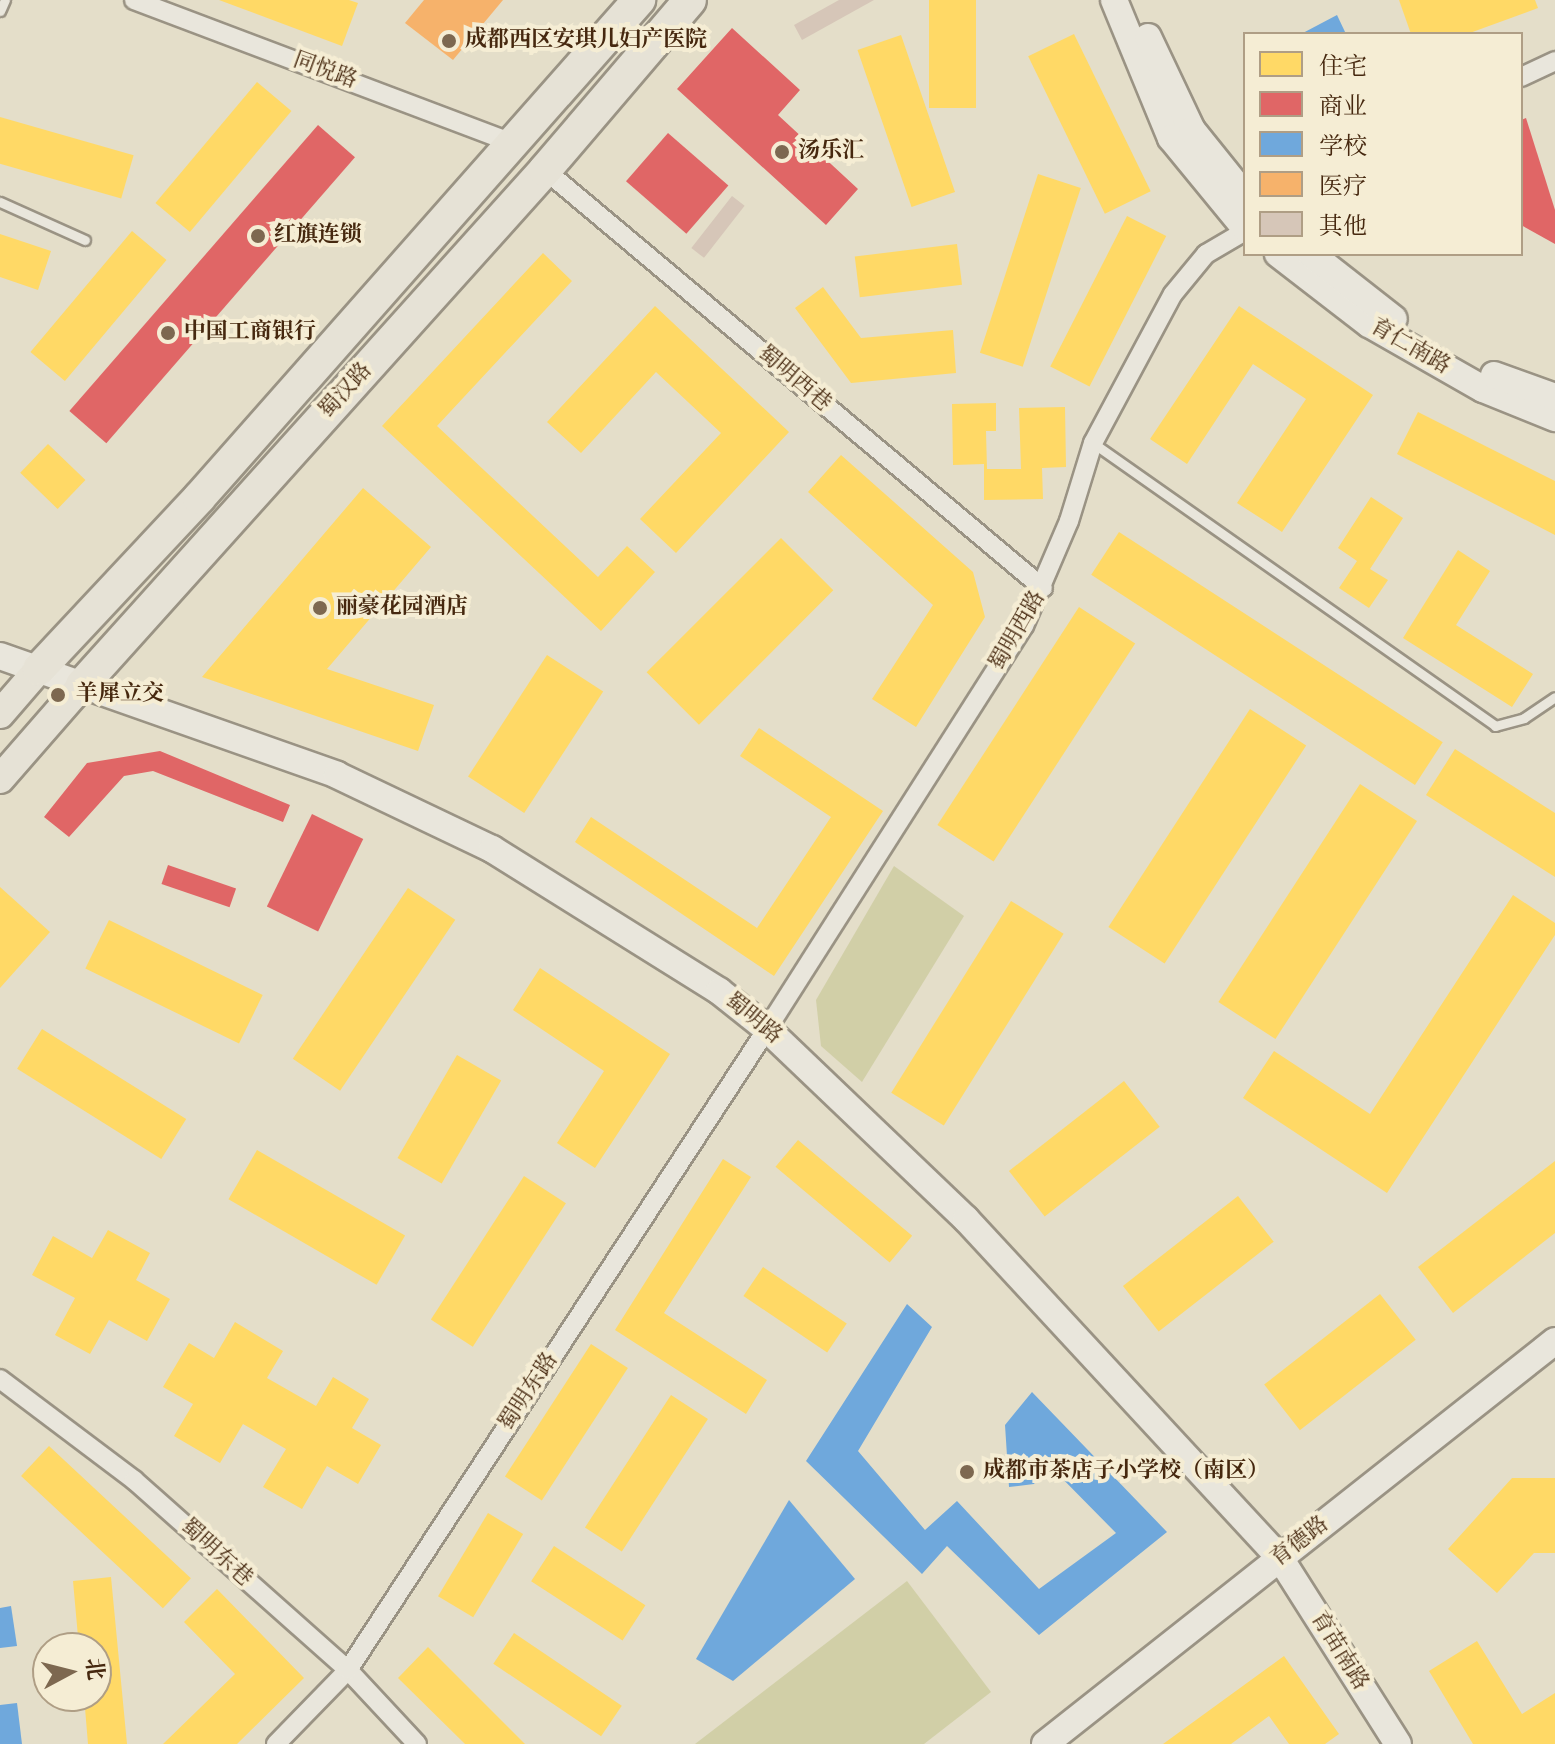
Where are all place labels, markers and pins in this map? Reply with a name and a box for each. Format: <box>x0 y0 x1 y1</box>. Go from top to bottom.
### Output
place label: 成都西区安琪儿妇产医院 <box>465 28 707 54</box>
marker: 成都西区安琪儿妇产医院 <box>440 32 458 50</box>
place label: 汤乐汇 <box>798 139 864 165</box>
marker: 汤乐汇 <box>773 143 791 161</box>
place label: 红旗连锁 <box>274 223 362 249</box>
marker: 红旗连锁 <box>249 227 267 245</box>
place label: 中国工商银行 <box>184 320 316 346</box>
marker: 中国工商银行 <box>159 324 177 342</box>
place label: 丽豪花园酒店 <box>336 595 468 621</box>
marker: 丽豪花园酒店 <box>311 599 329 617</box>
place label: 羊犀立交 <box>76 682 164 708</box>
marker: 羊犀立交 <box>47 684 69 706</box>
place label: 成都市茶店子小学校（南区） <box>983 1459 1269 1485</box>
marker: 成都市茶店子小学校（南区） <box>958 1463 976 1481</box>

